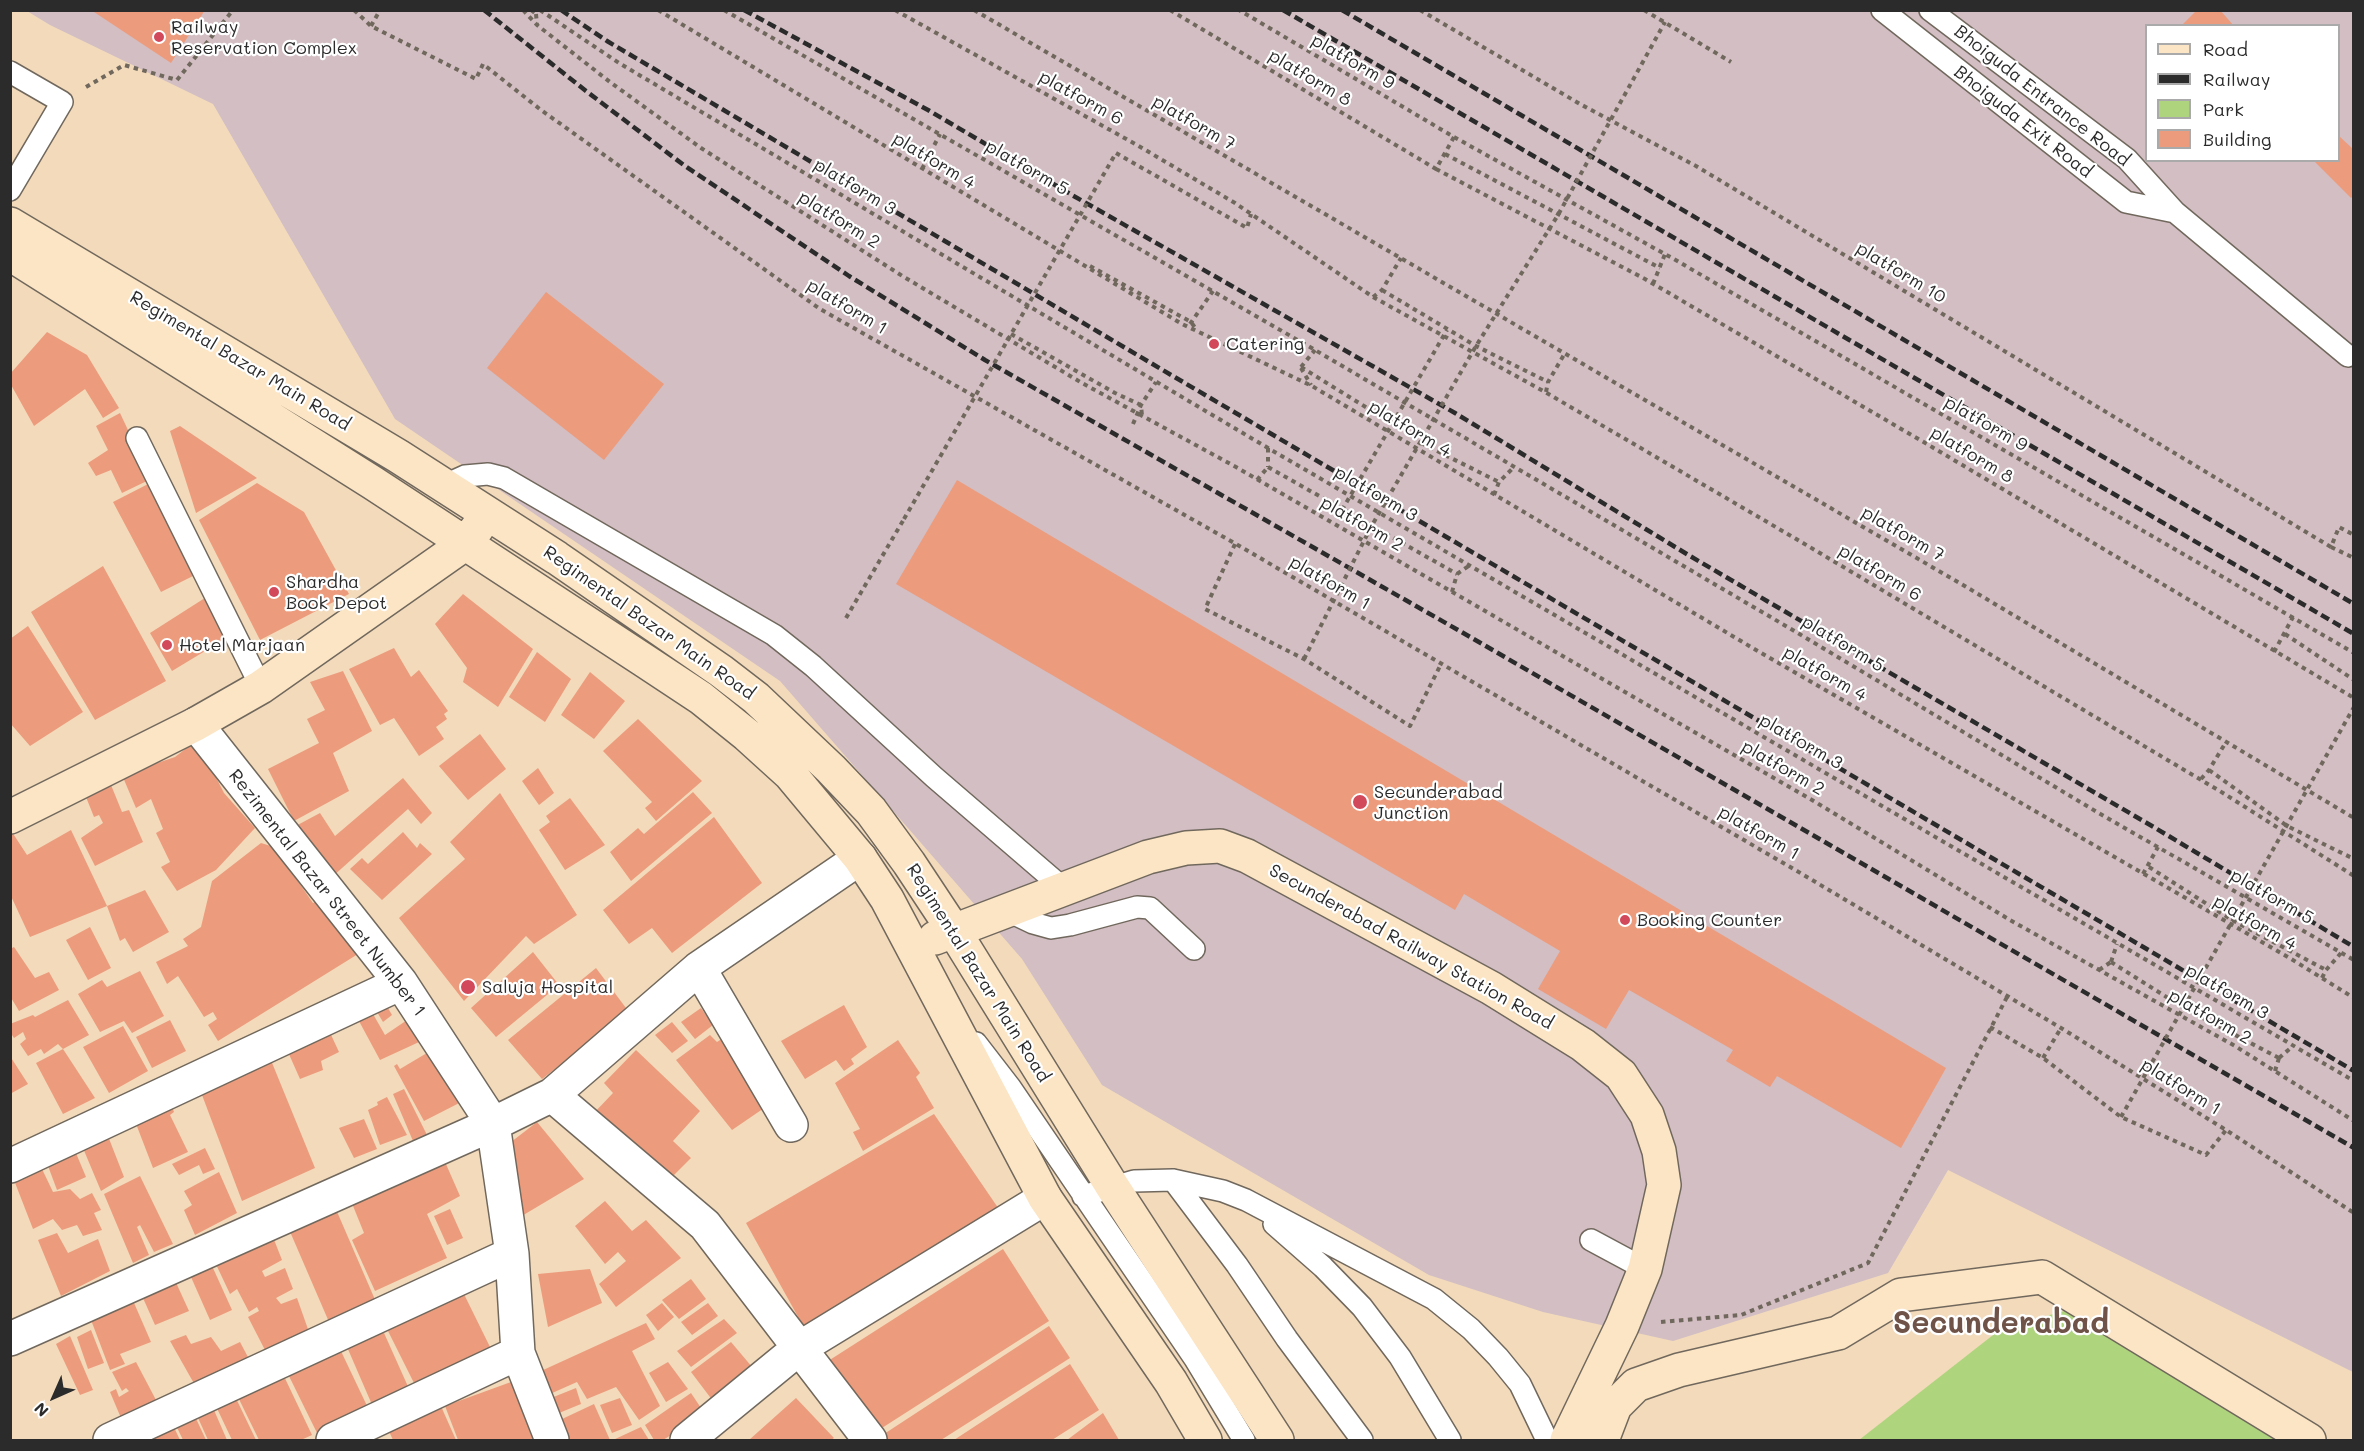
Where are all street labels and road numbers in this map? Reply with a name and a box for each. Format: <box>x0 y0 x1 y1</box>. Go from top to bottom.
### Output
street label: Bhoiguda Entrance Road <box>1950 21 2134 171</box>
street label: platform 9 <box>1308 30 1398 94</box>
street label: platform 8 <box>1265 45 1355 111</box>
street label: Bhoiguda Exit Road <box>1949 61 2097 183</box>
street label: platform 6 <box>1035 66 1127 130</box>
street label: platform 7 <box>1149 91 1239 155</box>
street label: platform 4 <box>889 128 979 194</box>
street label: platform 5 <box>982 136 1072 200</box>
street label: platform 3 <box>810 154 900 220</box>
street label: platform 2 <box>794 187 884 253</box>
street label: platform 10 <box>1852 238 1950 308</box>
street label: platform 1 <box>803 275 891 339</box>
street label: Regimental Bazar Main Road <box>126 286 354 436</box>
street label: platform 9 <box>1941 392 2031 456</box>
street label: platform 4 <box>1365 396 1455 462</box>
street label: platform 8 <box>1927 422 2017 488</box>
street label: platform 3 <box>1331 462 1421 526</box>
street label: platform 2 <box>1317 492 1407 556</box>
street label: platform 7 <box>1858 502 1948 566</box>
street label: platform 6 <box>1835 540 1925 606</box>
street label: Regimental Bazar Main Road <box>539 541 759 705</box>
street label: platform 1 <box>1286 551 1374 615</box>
street label: platform 5 <box>1798 611 1888 677</box>
street label: platform 4 <box>1780 642 1870 706</box>
street label: platform 3 <box>1756 710 1846 774</box>
street label: platform 2 <box>1738 736 1828 800</box>
street label: Rezimental Bazar Street Number 1 <box>224 765 430 1021</box>
street label: platform 1 <box>1715 801 1803 865</box>
street label: Regimental Bazar Main Road <box>902 860 1054 1086</box>
street label: Secunderabad Railway Station Road <box>1265 860 1557 1034</box>
street label: platform 5 <box>2227 865 2317 929</box>
street label: platform 4 <box>2210 891 2300 955</box>
street label: platform 3 <box>2182 960 2272 1024</box>
street label: platform 2 <box>2165 985 2255 1049</box>
street label: platform 1 <box>2137 1054 2225 1120</box>

